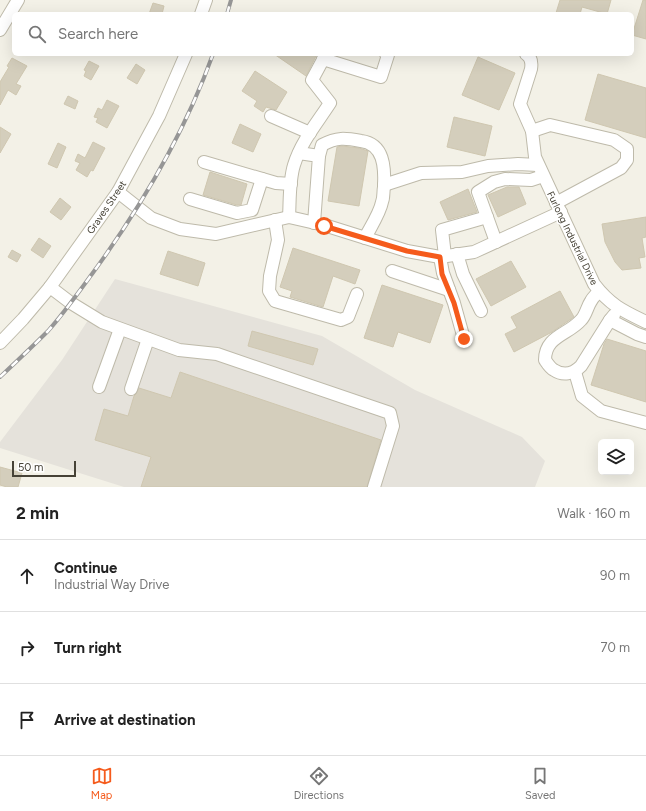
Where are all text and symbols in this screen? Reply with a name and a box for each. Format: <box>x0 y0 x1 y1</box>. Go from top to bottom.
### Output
search box <box>12 12 634 56</box>
icon: search <box>26 23 48 45</box>
text: Search here <box>58 25 138 43</box>
street label: Graves Street <box>84 178 129 236</box>
street label: Furlong Industrial Drive <box>544 189 601 288</box>
route start <box>315 217 333 235</box>
route end <box>455 330 473 348</box>
map controls <box>598 439 634 475</box>
button: layers <box>598 439 634 475</box>
scale bar <box>12 459 76 478</box>
text: 50 m <box>18 461 43 474</box>
text: 2 min <box>16 503 59 523</box>
text: Walk · 160 m <box>557 506 630 521</box>
text: Continue <box>54 559 117 577</box>
icon: ahead <box>16 565 38 587</box>
text: 90 m <box>600 568 630 583</box>
text: Industrial Way Drive <box>54 577 169 592</box>
icon: right <box>16 637 38 659</box>
text: Turn right <box>54 639 122 657</box>
text: 70 m <box>600 640 630 655</box>
icon: arrive <box>16 709 38 731</box>
text: Arrive at destination <box>54 711 195 729</box>
tab: Map <box>91 765 113 802</box>
tab: Directions <box>294 765 344 802</box>
tab: Saved <box>525 765 555 802</box>

